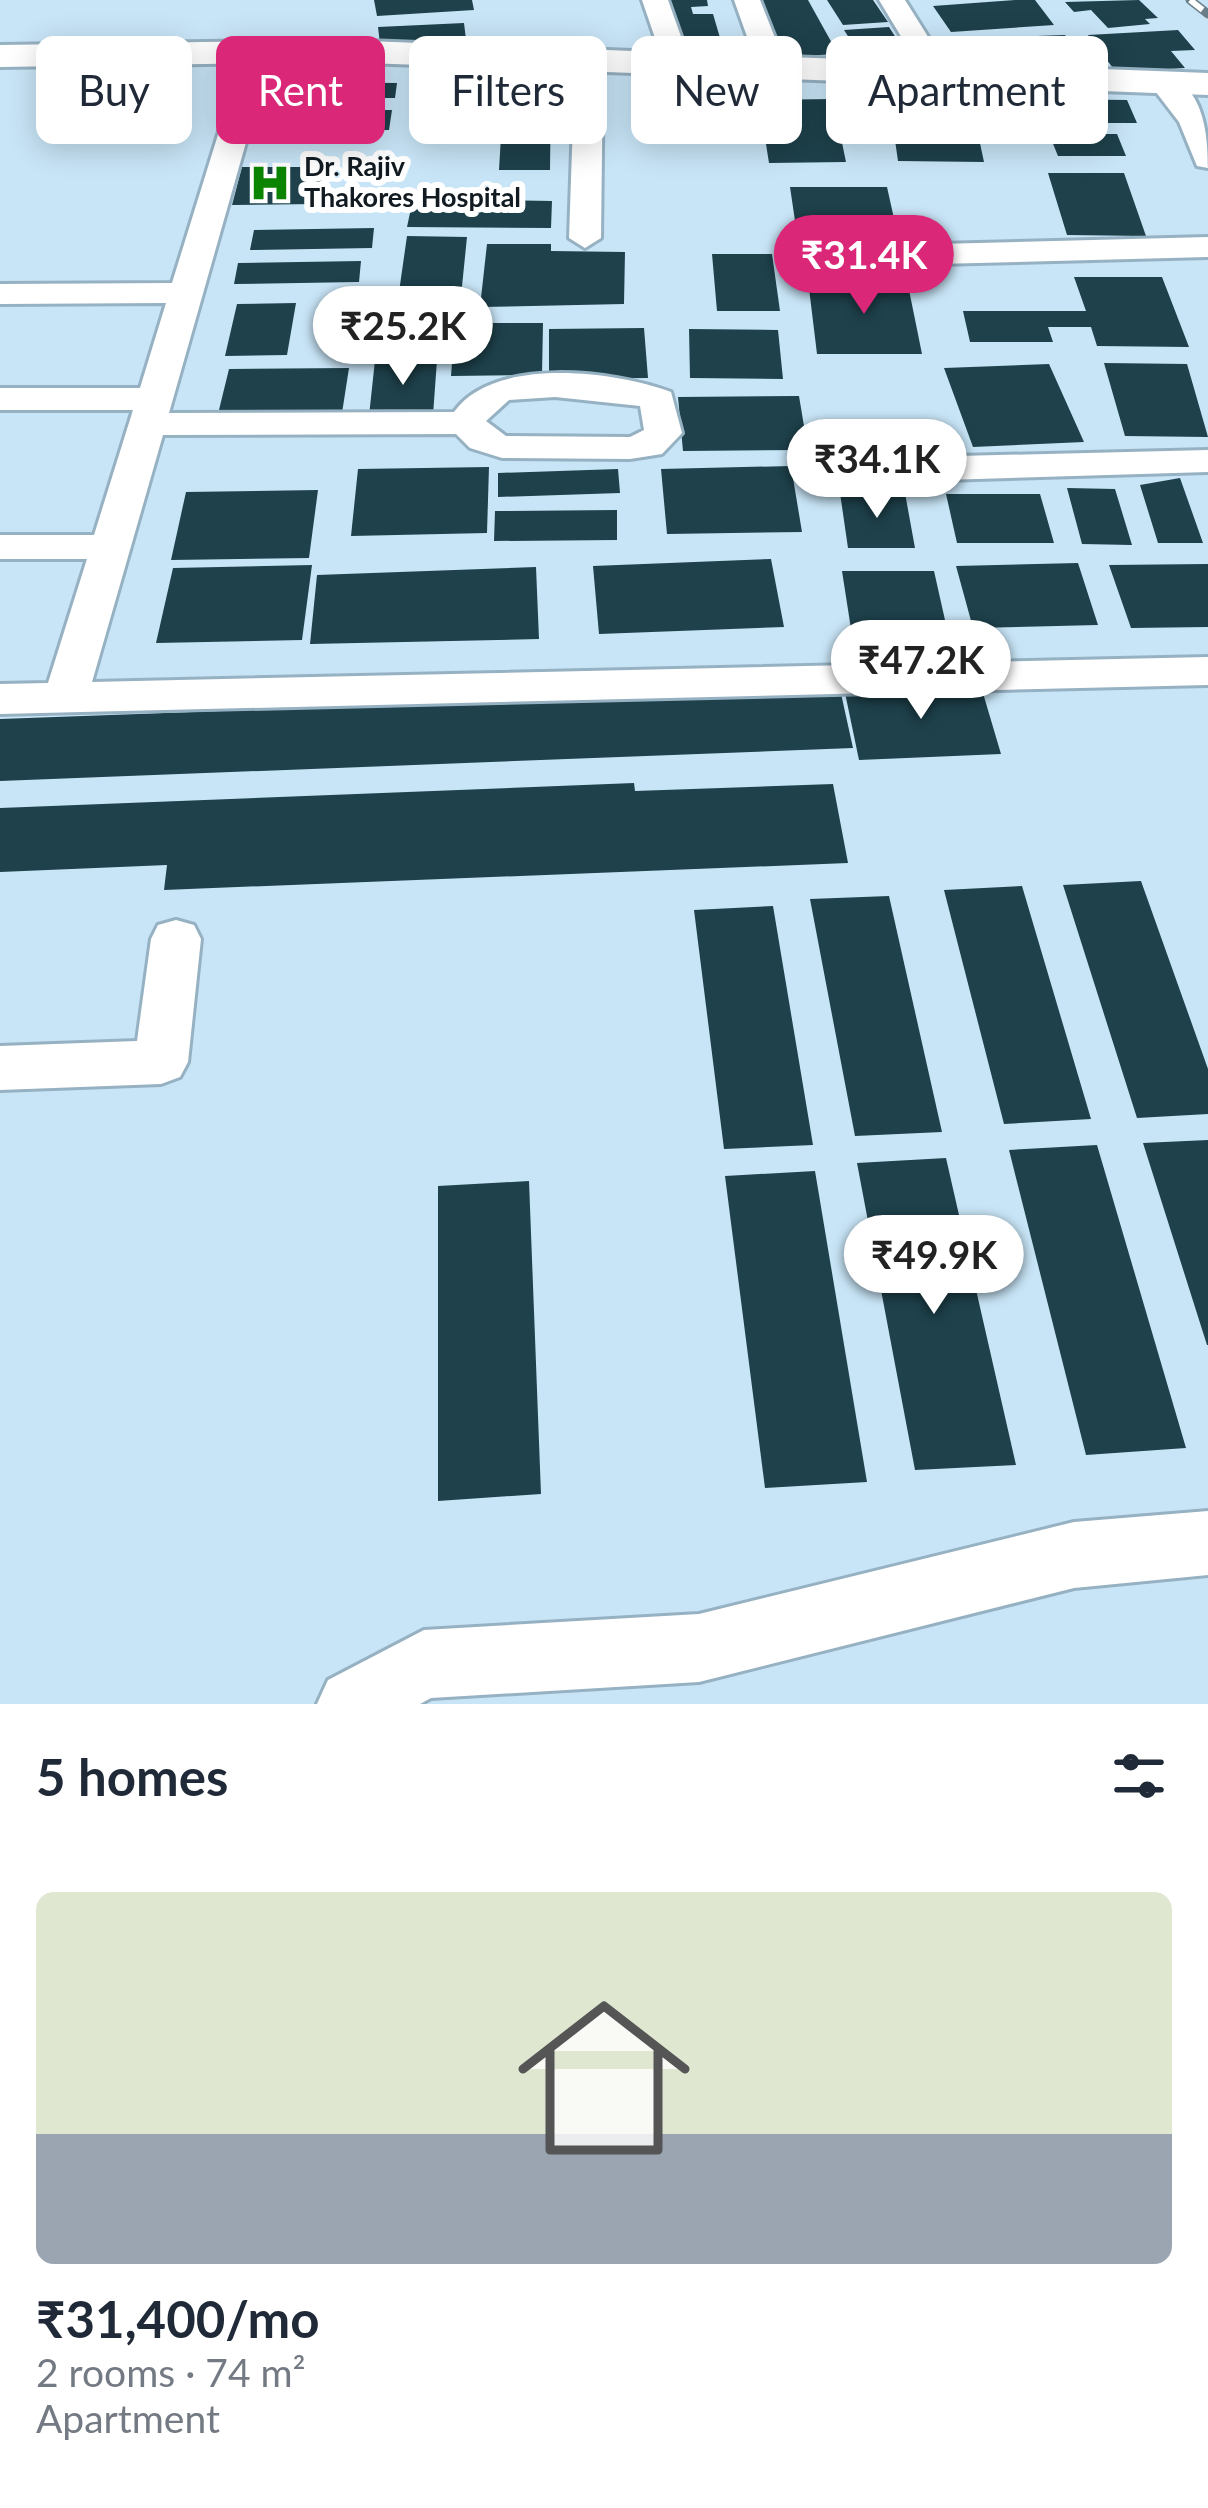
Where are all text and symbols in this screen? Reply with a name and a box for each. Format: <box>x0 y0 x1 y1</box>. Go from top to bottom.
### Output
chip: Buy <box>36 36 192 144</box>
chip: Rent <box>216 36 385 144</box>
chip: Filters <box>409 36 607 144</box>
chip: New <box>631 36 802 144</box>
chip: Apartment <box>826 36 1108 144</box>
place label: Dr. Rajiv Thakores Hospital <box>304 149 521 213</box>
hospital icon: Dr. Rajiv Thakores Hospital <box>247 160 293 206</box>
pin: ₹31.4K <box>766 215 962 317</box>
text: ₹31.4K <box>801 231 927 277</box>
pin: ₹25.2K <box>305 286 501 388</box>
text: ₹25.2K <box>340 302 466 348</box>
pin: ₹34.1K <box>779 419 975 521</box>
text: ₹34.1K <box>814 435 940 481</box>
pin: ₹47.2K <box>823 620 1019 722</box>
text: ₹47.2K <box>858 636 984 682</box>
pin: ₹49.9K <box>836 1215 1032 1317</box>
text: ₹49.9K <box>871 1231 997 1277</box>
icon: filters <box>1106 1743 1172 1809</box>
text: 5 homes <box>36 1746 228 1807</box>
icon: home <box>496 1970 712 2186</box>
text: ₹31,400/mo <box>36 2288 320 2349</box>
text: 2 rooms · 74 m² <box>36 2349 306 2395</box>
text: Apartment <box>36 2395 220 2441</box>

